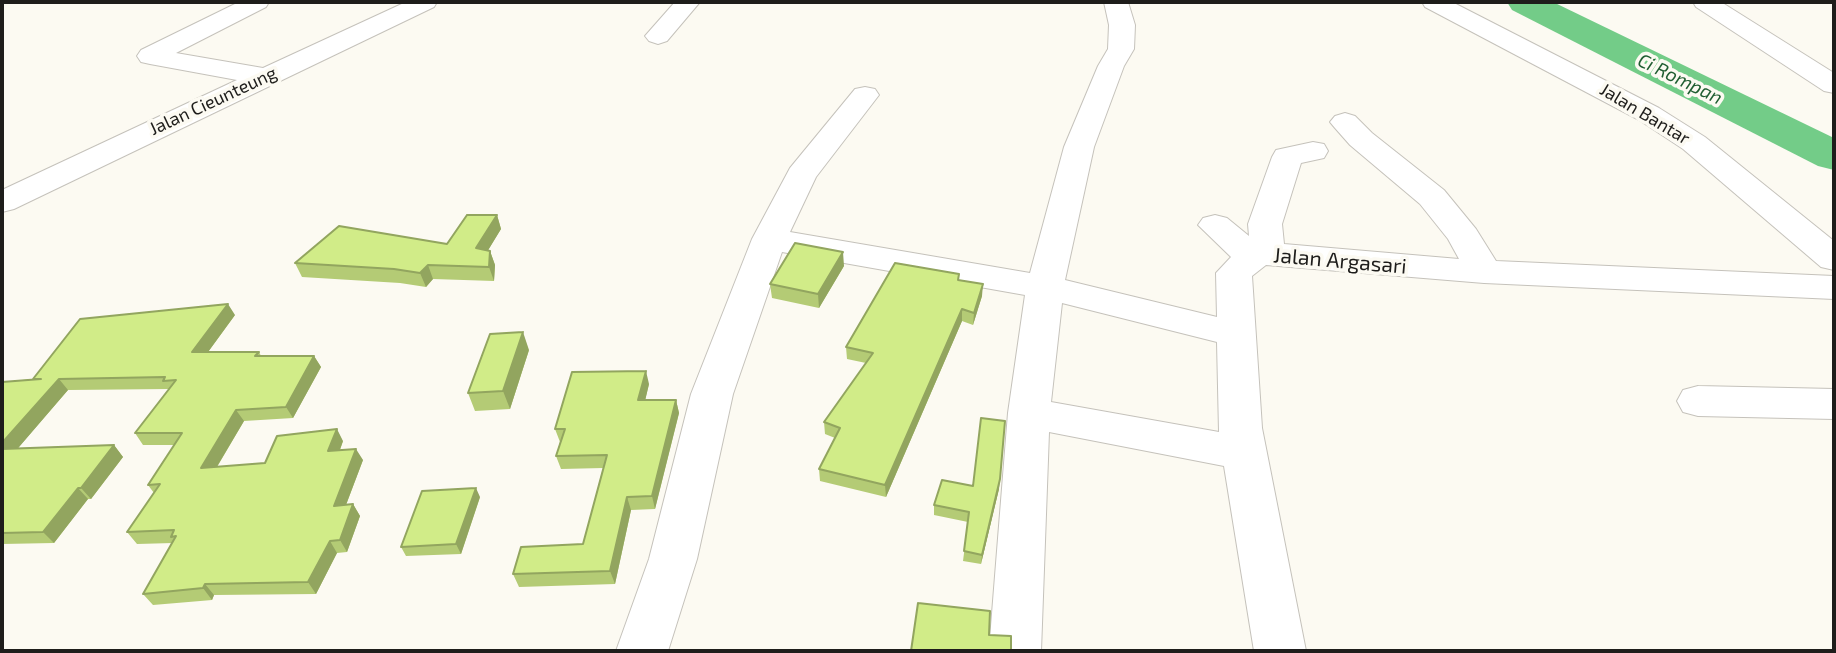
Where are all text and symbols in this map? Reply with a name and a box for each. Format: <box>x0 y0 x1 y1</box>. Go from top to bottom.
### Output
water label: Ci Rompan <box>1634 49 1726 109</box>
street label: Jalan Cieunteung <box>146 62 280 140</box>
street label: Jalan Bantar <box>1596 79 1694 149</box>
street label: Jalan Argasari <box>1272 243 1408 279</box>

